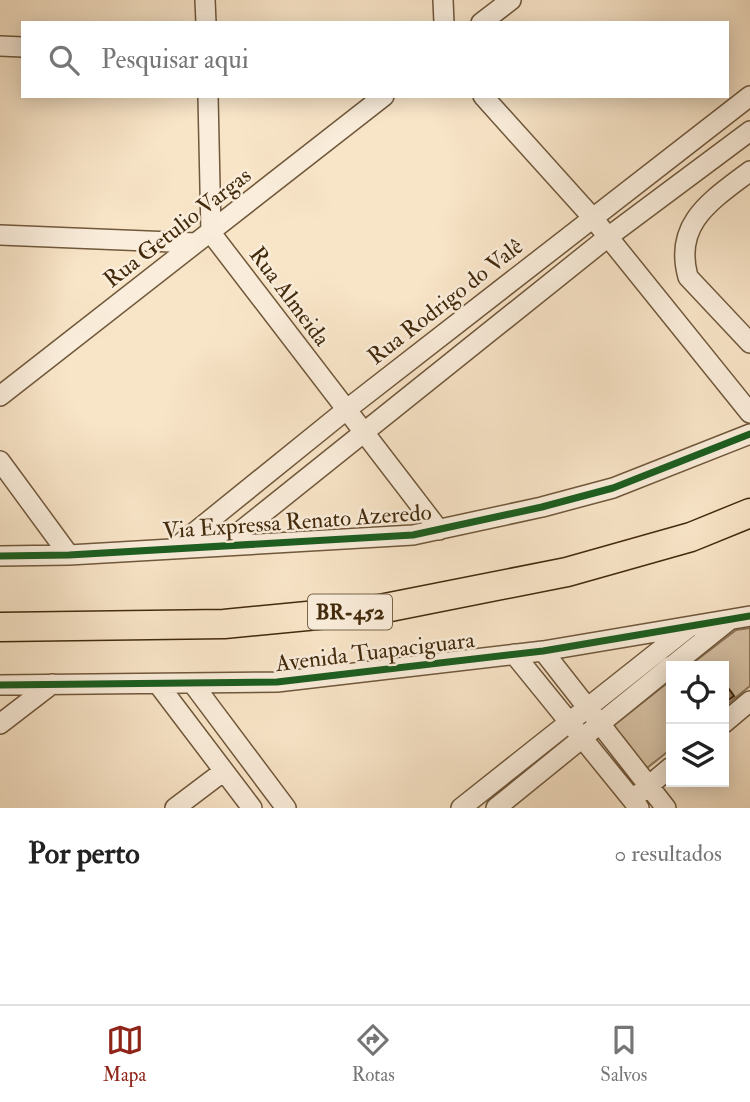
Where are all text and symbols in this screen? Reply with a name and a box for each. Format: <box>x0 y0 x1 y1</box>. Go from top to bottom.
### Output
search box <box>21 21 729 98</box>
icon: search <box>45 41 83 79</box>
text: Pesquisar aqui <box>101 44 249 76</box>
street label: Rua Getulio Vargas <box>98 161 257 294</box>
street label: Rua Rodrigo do Valê <box>362 231 529 371</box>
street label: Rua Almeida <box>243 241 337 352</box>
street label: Via Expressa Renato Azeredo <box>162 498 433 546</box>
road number: BR-452 <box>308 594 392 630</box>
street label: Avenida Tuapaciguara <box>273 625 477 679</box>
map controls <box>666 661 729 787</box>
button: locate <box>666 661 729 724</box>
button: layers <box>666 724 729 787</box>
text: Por perto <box>28 835 140 872</box>
text: 0 resultados <box>615 839 722 868</box>
tab: Mapa <box>103 1021 146 1087</box>
tab: Rotas <box>352 1021 395 1087</box>
tab: Salvos <box>600 1021 647 1087</box>

